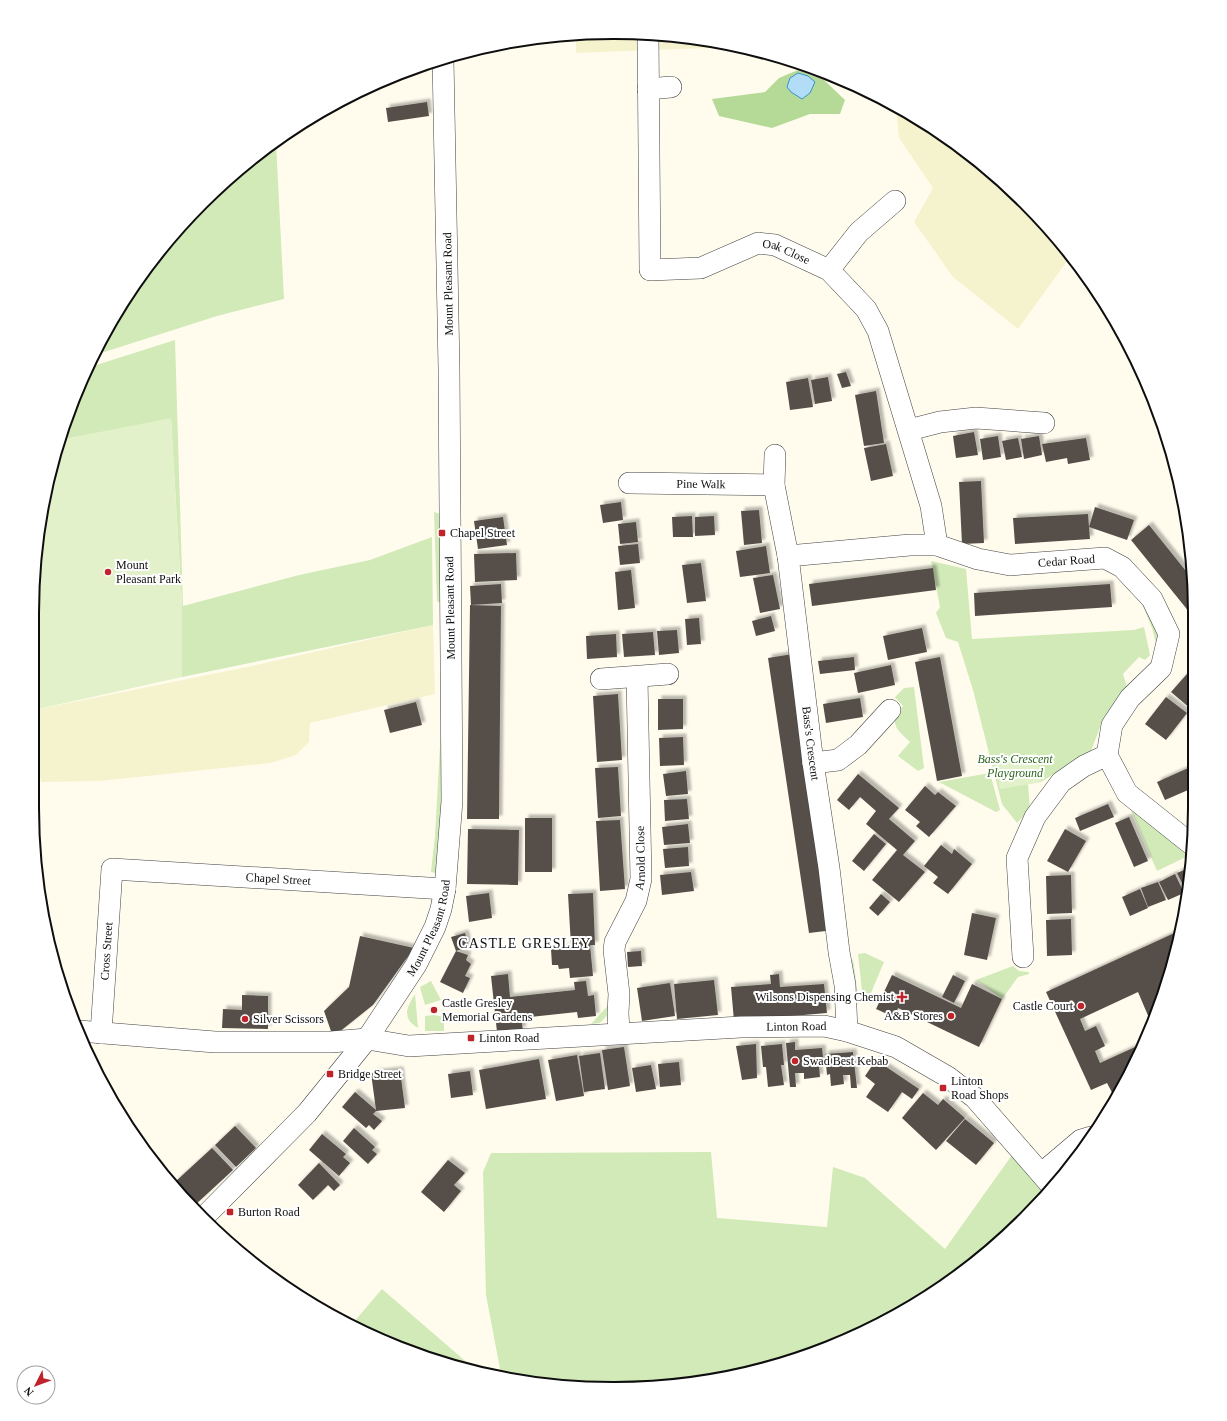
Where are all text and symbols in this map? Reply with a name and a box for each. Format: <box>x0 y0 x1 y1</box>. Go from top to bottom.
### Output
street label: Mount Pleasant Road <box>440 232 456 336</box>
street label: Oak Close <box>762 237 812 267</box>
street label: Pine Walk <box>676 477 726 491</box>
place label: Chapel Street <box>450 526 516 540</box>
marker: Chapel Street <box>437 528 447 538</box>
street label: Cedar Road <box>1038 552 1095 570</box>
street label: Mount Pleasant Road <box>442 556 458 660</box>
place label: Mount Pleasant Park <box>116 558 181 586</box>
marker: Mount Pleasant Park <box>103 567 113 577</box>
street label: Bass's Crescent <box>799 705 823 782</box>
park label: Bass's Crescent Playground <box>977 752 1053 780</box>
street label: Arnold Close <box>632 826 648 891</box>
street label: Chapel Street <box>245 870 312 888</box>
street label: Mount Pleasant Road <box>403 879 453 979</box>
street label: Cross Street <box>98 921 115 981</box>
district label: CASTLE GRESLEY <box>458 936 592 951</box>
place label: Wilsons Dispensing Chemist <box>755 990 895 1004</box>
marker: Wilsons Dispensing Chemist <box>897 992 907 1002</box>
place label: Castle Gresley Memorial Gardens <box>442 996 533 1024</box>
place label: Castle Court <box>1013 999 1074 1013</box>
marker: Castle Court <box>1076 1001 1086 1011</box>
marker: Castle Gresley Memorial Gardens <box>429 1005 439 1015</box>
place label: A&B Stores <box>884 1009 943 1023</box>
marker: A&B Stores <box>946 1011 956 1021</box>
place label: Silver Scissors <box>253 1012 324 1026</box>
marker: Silver Scissors <box>240 1014 250 1024</box>
street label: Linton Road <box>766 1019 827 1034</box>
place label: Linton Road <box>479 1031 539 1045</box>
marker: Linton Road <box>466 1033 476 1043</box>
place label: Swad Best Kebab <box>803 1054 888 1068</box>
marker: Swad Best Kebab <box>790 1056 800 1066</box>
place label: Bridge Street <box>338 1067 402 1081</box>
marker: Bridge Street <box>325 1069 335 1079</box>
place label: Linton Road Shops <box>951 1074 1009 1102</box>
marker: Linton Road Shops <box>938 1083 948 1093</box>
place label: Burton Road <box>238 1205 300 1219</box>
marker: Burton Road <box>225 1207 235 1217</box>
north arrow <box>16 1365 56 1405</box>
text: N <box>21 1385 36 1399</box>

